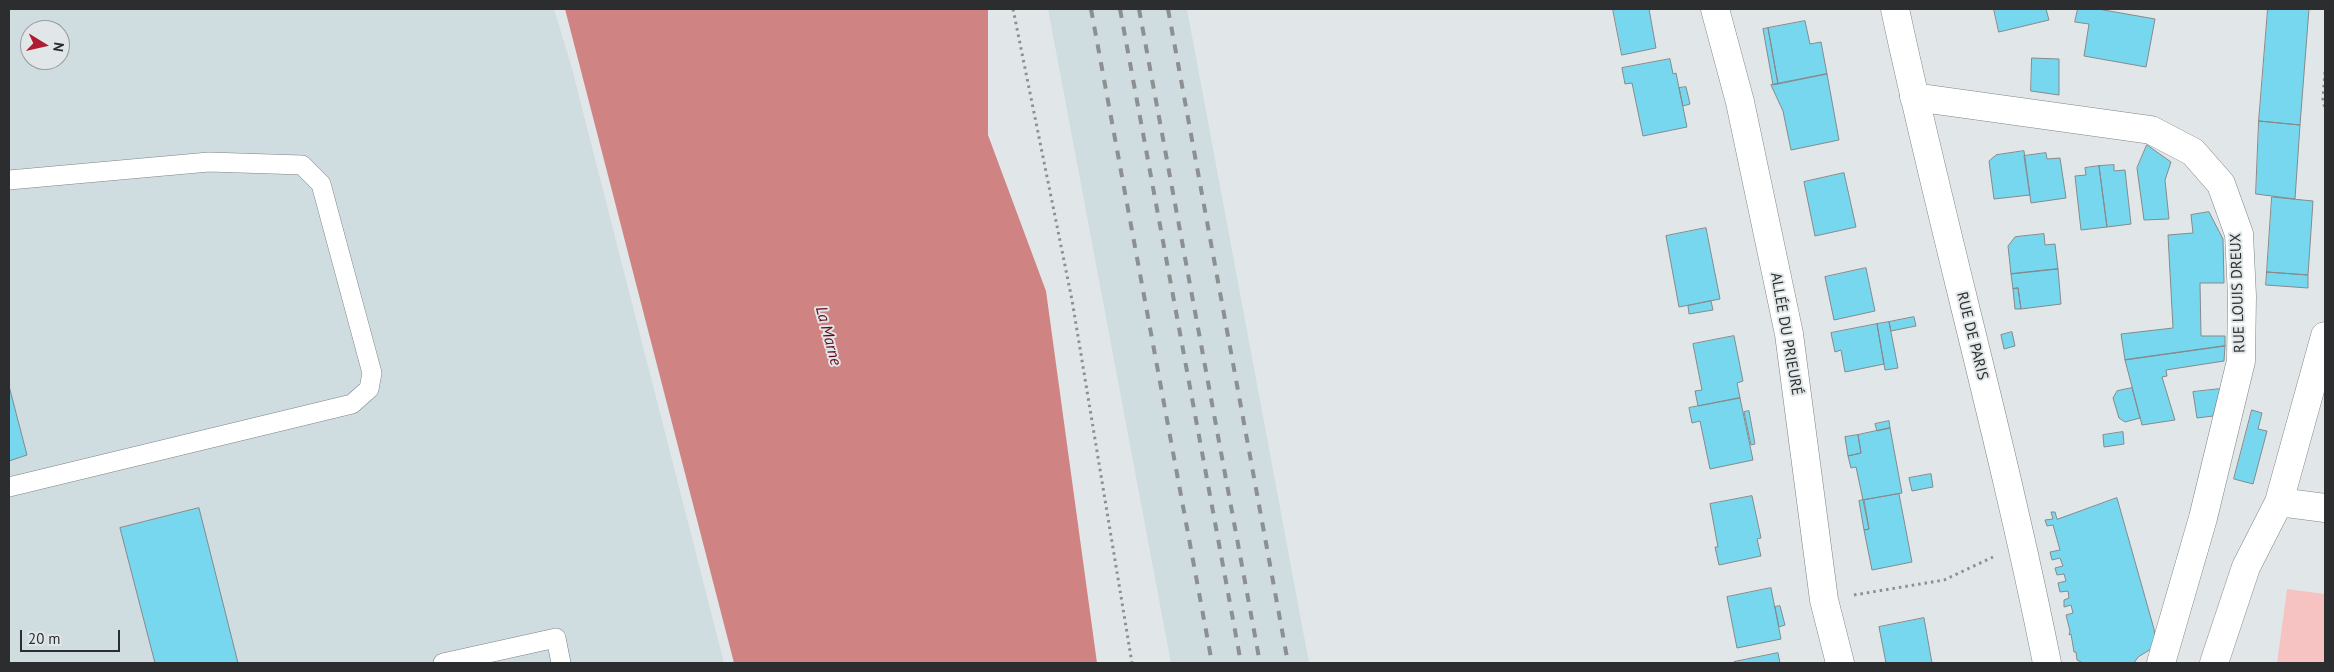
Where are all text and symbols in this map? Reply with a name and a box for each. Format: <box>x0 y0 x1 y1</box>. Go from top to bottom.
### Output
north arrow <box>20 20 70 70</box>
text: N <box>49 41 68 53</box>
street label: RUE LOUIS DREUX <box>2227 233 2249 353</box>
street label: ALLÉE DU PRIEURÉ <box>1766 271 1806 397</box>
street label: RUE DE PARIS <box>1952 290 1992 382</box>
water label: La Marne <box>811 304 845 368</box>
scale bar <box>22 620 122 652</box>
text: 20 m <box>28 629 61 648</box>

